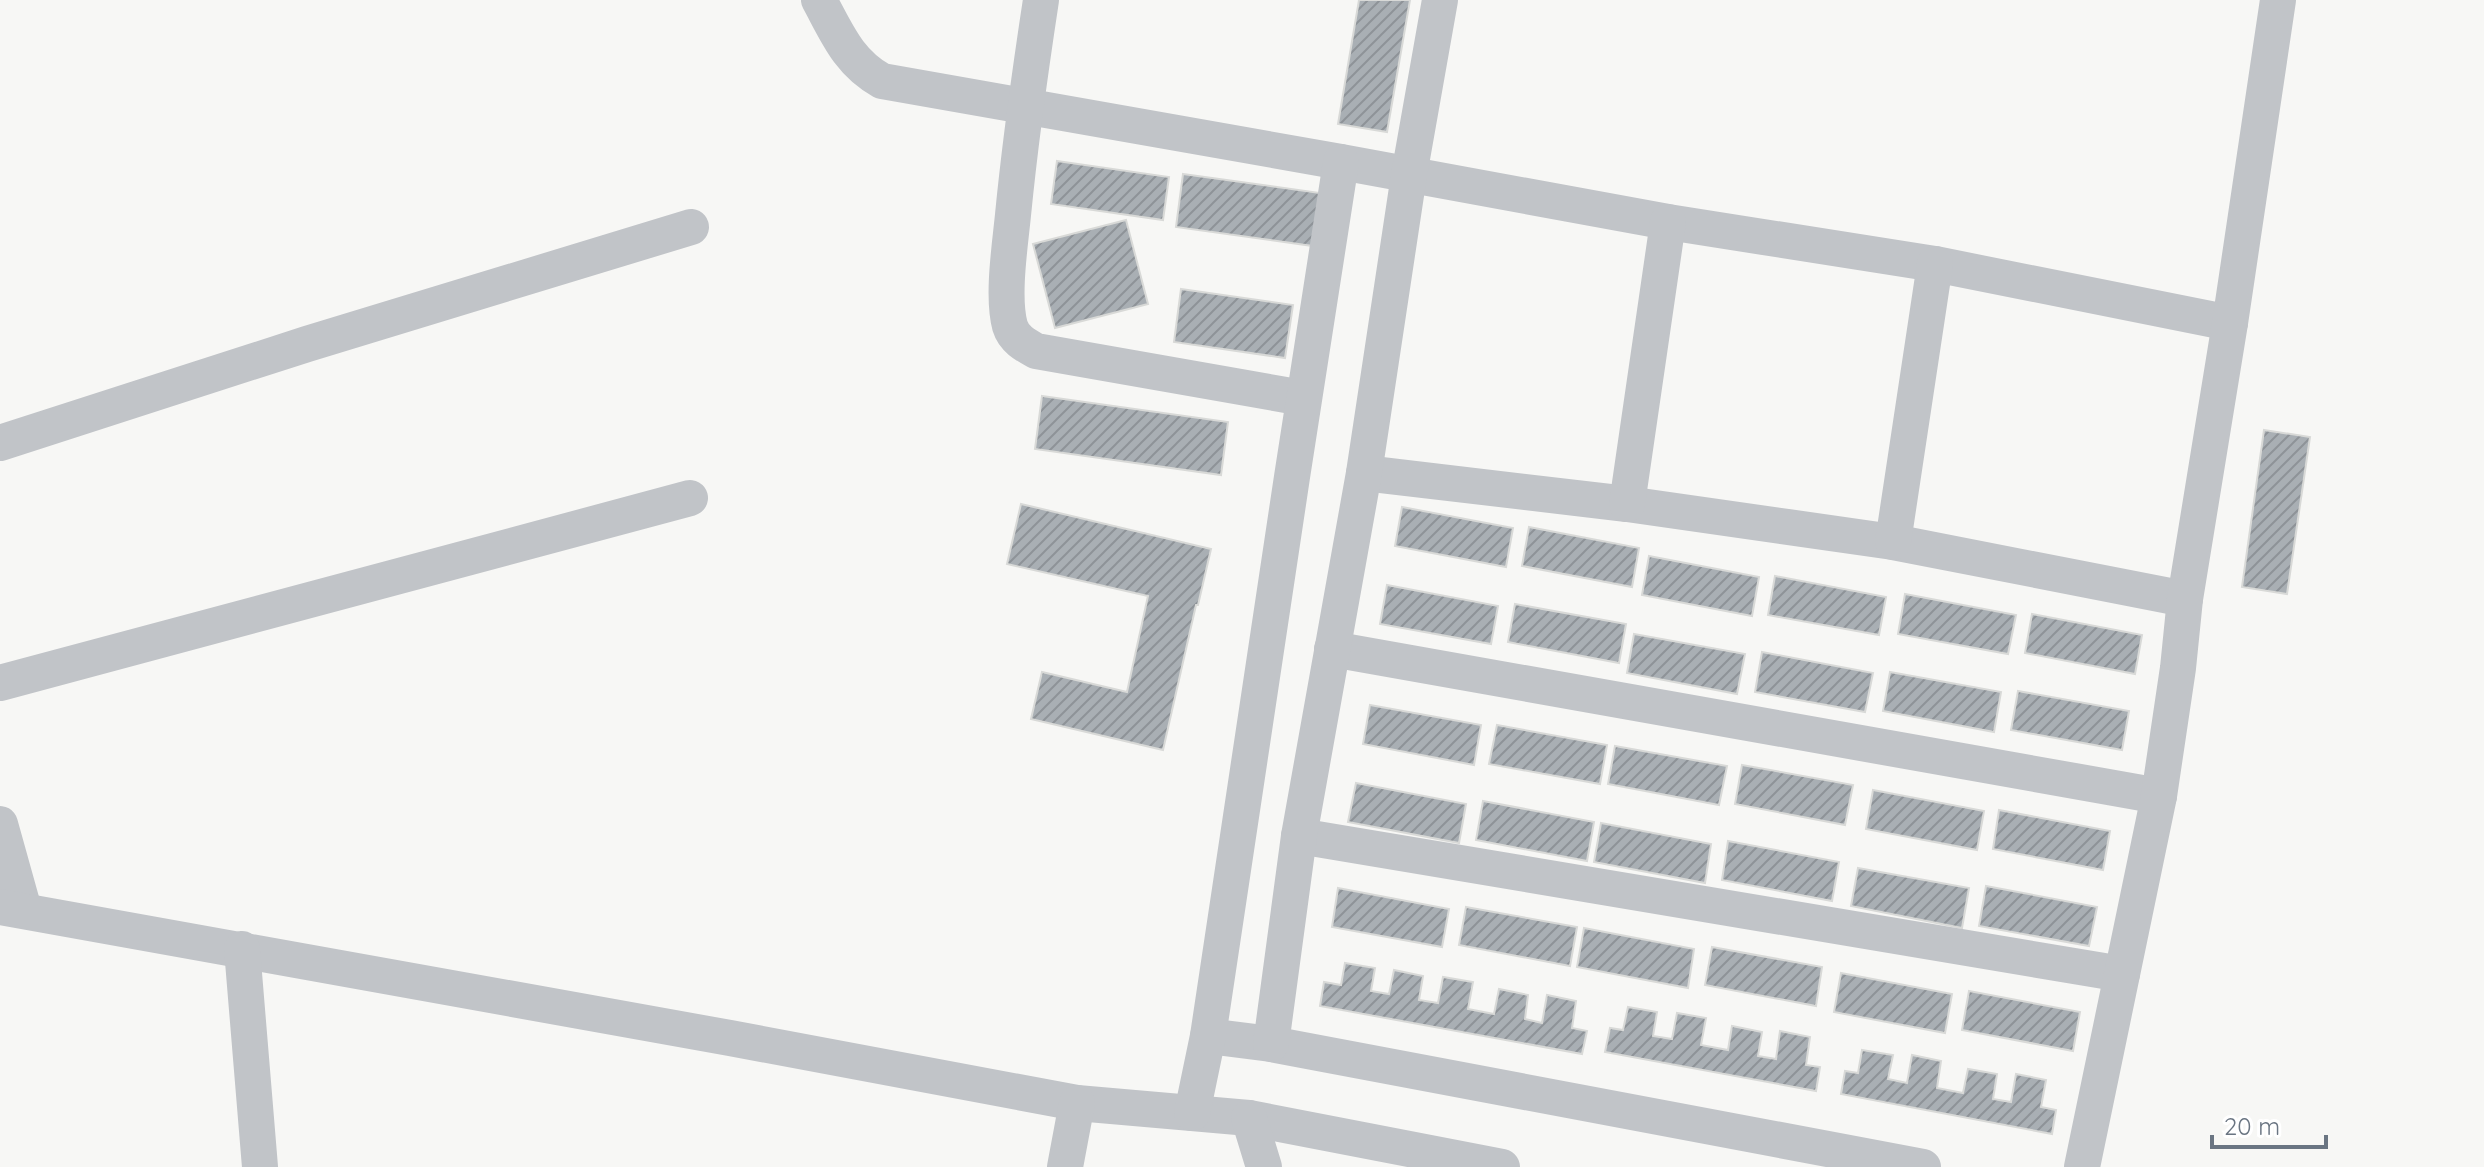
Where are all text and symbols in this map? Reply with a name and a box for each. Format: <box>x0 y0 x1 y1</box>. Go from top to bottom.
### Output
scale bar <box>2212 1099 2326 1149</box>
text: 20 m <box>2224 1111 2280 1141</box>

